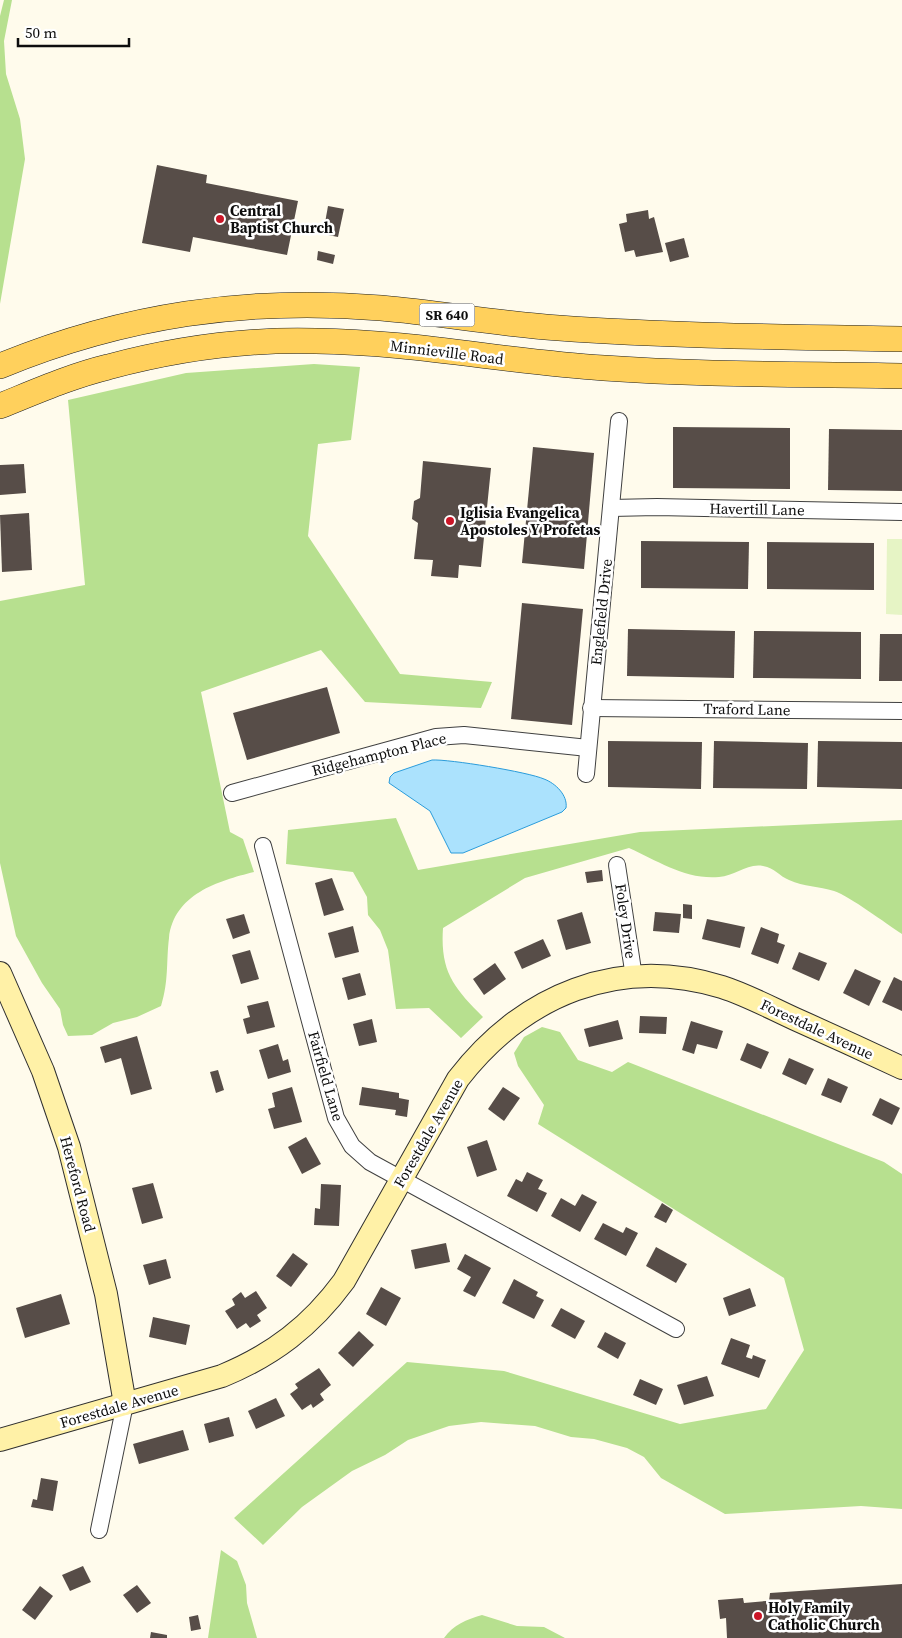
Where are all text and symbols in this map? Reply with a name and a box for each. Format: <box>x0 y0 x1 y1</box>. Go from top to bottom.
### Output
scale bar <box>18 15 129 47</box>
text: 50 m <box>25 22 57 43</box>
place label: Central Baptist Church <box>230 200 333 238</box>
marker: Central Baptist Church <box>214 213 226 225</box>
road number: SR 640 <box>420 304 474 326</box>
street label: Minnieville Road <box>389 335 505 369</box>
street label: Havertill Lane <box>709 498 805 520</box>
place label: Iglisia Evangelica Apostoles Y Profetas <box>460 502 600 540</box>
marker: Iglisia Evangelica Apostoles Y Profetas <box>444 515 456 527</box>
street label: Englefield Drive <box>585 557 617 666</box>
street label: Traford Lane <box>703 698 791 720</box>
street label: Ridgehampton Place <box>310 727 449 781</box>
street label: Foley Drive <box>610 882 642 960</box>
street label: Forestdale Avenue <box>757 994 877 1065</box>
street label: Fairfield Lane <box>303 1028 349 1124</box>
street label: Forestdale Avenue <box>388 1074 468 1191</box>
street label: Hereford Road <box>55 1134 101 1235</box>
street label: Forestdale Avenue <box>57 1379 181 1433</box>
place label: Holy Family Catholic Church <box>768 1597 880 1635</box>
marker: Holy Family Catholic Church <box>752 1610 764 1622</box>

